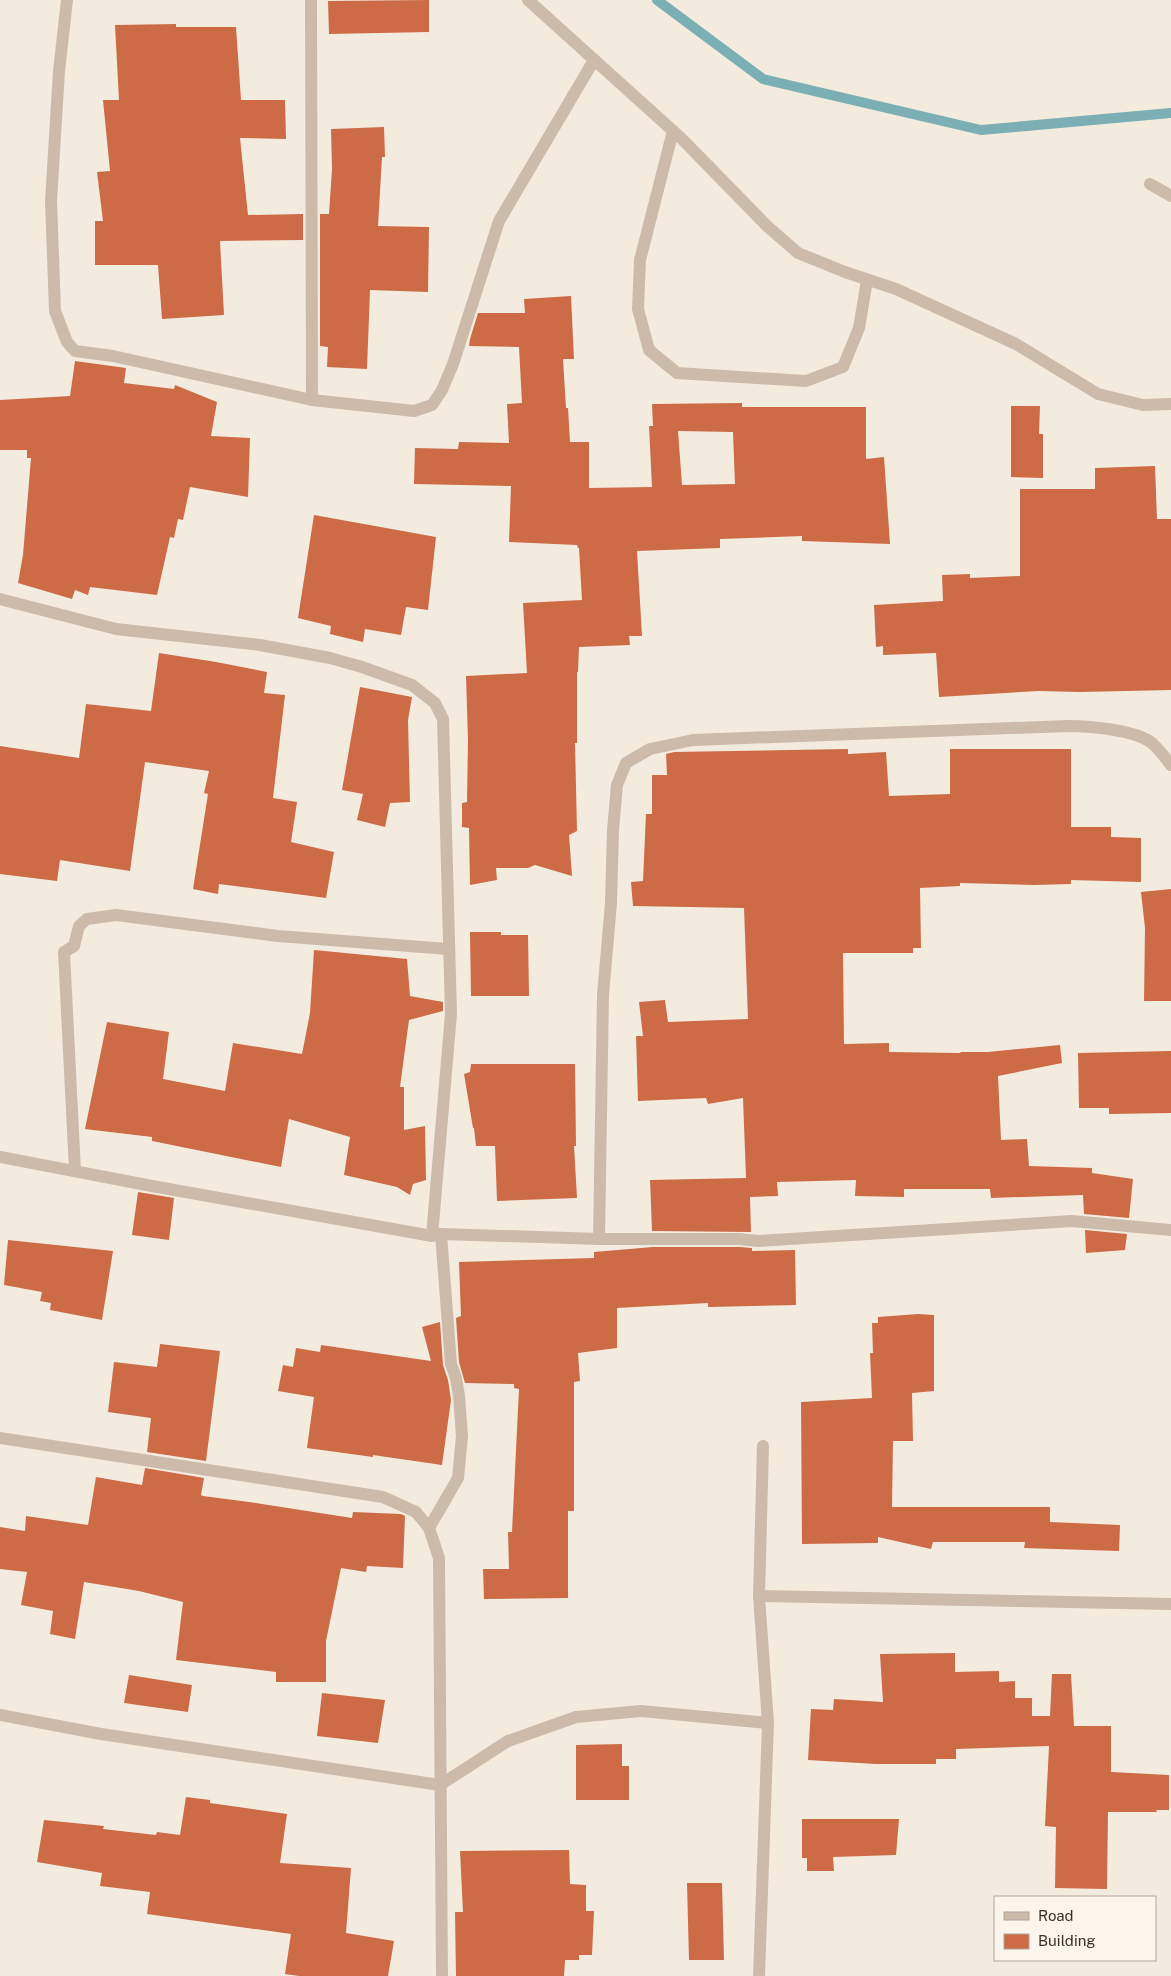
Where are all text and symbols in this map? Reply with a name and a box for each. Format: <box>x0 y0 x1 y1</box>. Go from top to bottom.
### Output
legend <box>994 1896 1156 1961</box>
text: Road <box>1038 1907 1074 1924</box>
text: Building <box>1038 1932 1096 1949</box>

